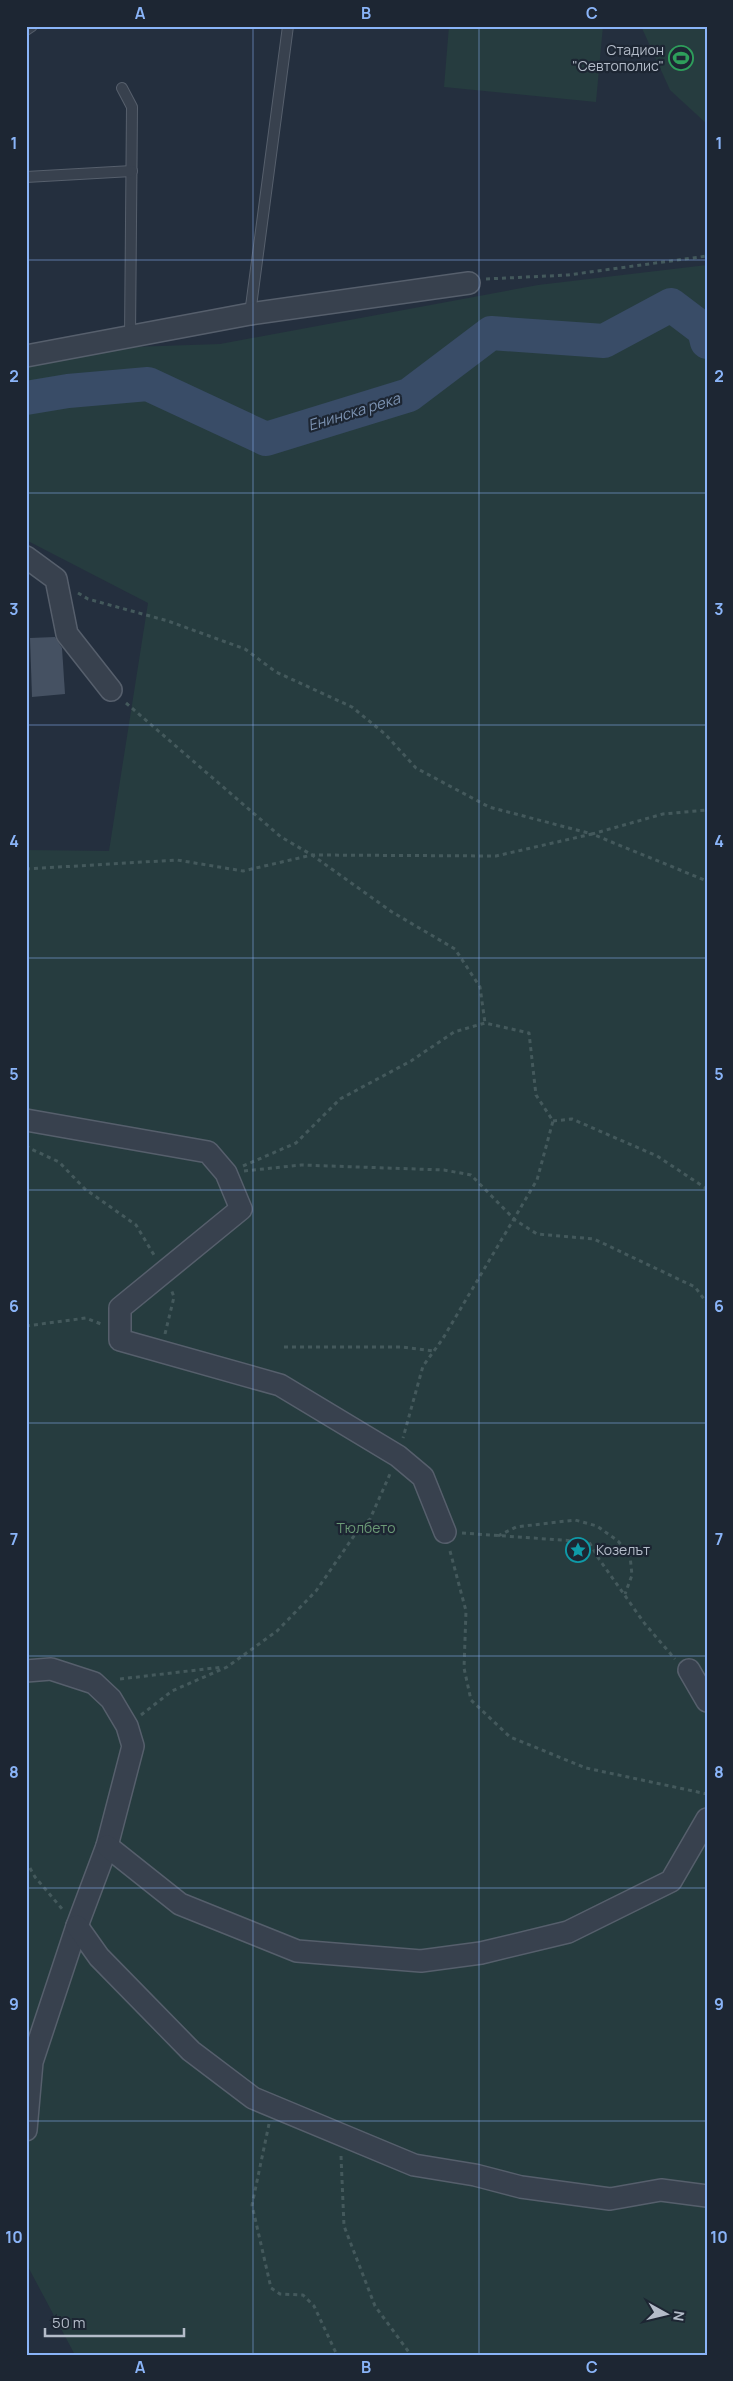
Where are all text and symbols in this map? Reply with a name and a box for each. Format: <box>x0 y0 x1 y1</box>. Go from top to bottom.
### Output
text: A <box>135 2 146 24</box>
text: B <box>361 2 371 24</box>
text: C <box>586 2 598 24</box>
place label: Стадион "Севтополис" <box>572 40 664 75</box>
sports icon: Стадион "Севтополис" <box>668 45 694 71</box>
text: 1 <box>10 132 18 154</box>
text: 1 <box>715 132 723 154</box>
text: 2 <box>9 365 19 387</box>
text: 2 <box>714 365 724 387</box>
water label: Енинска река <box>305 387 403 435</box>
text: 3 <box>9 598 19 620</box>
text: 3 <box>714 598 724 620</box>
text: 4 <box>9 830 19 852</box>
text: 4 <box>714 830 724 852</box>
text: 5 <box>9 1063 19 1085</box>
text: 5 <box>714 1063 724 1085</box>
text: 6 <box>9 1295 19 1317</box>
text: 6 <box>714 1295 724 1317</box>
park label: Тюлбето <box>337 1518 395 1537</box>
text: 7 <box>10 1528 18 1550</box>
text: 7 <box>715 1528 723 1550</box>
place icon: Козелът <box>565 1537 591 1563</box>
place label: Козелът <box>596 1540 650 1559</box>
text: 8 <box>9 1761 19 1783</box>
text: 8 <box>714 1761 724 1783</box>
text: 9 <box>9 1993 19 2015</box>
text: 9 <box>714 1993 724 2015</box>
text: 10 <box>5 2226 23 2248</box>
text: 10 <box>710 2226 728 2248</box>
north arrow <box>640 2288 690 2338</box>
scale bar <box>45 2306 184 2338</box>
text: N <box>669 2310 689 2322</box>
text: 50 m <box>52 2312 86 2333</box>
text: A <box>135 2356 146 2378</box>
text: B <box>361 2356 371 2378</box>
text: C <box>586 2356 598 2378</box>

